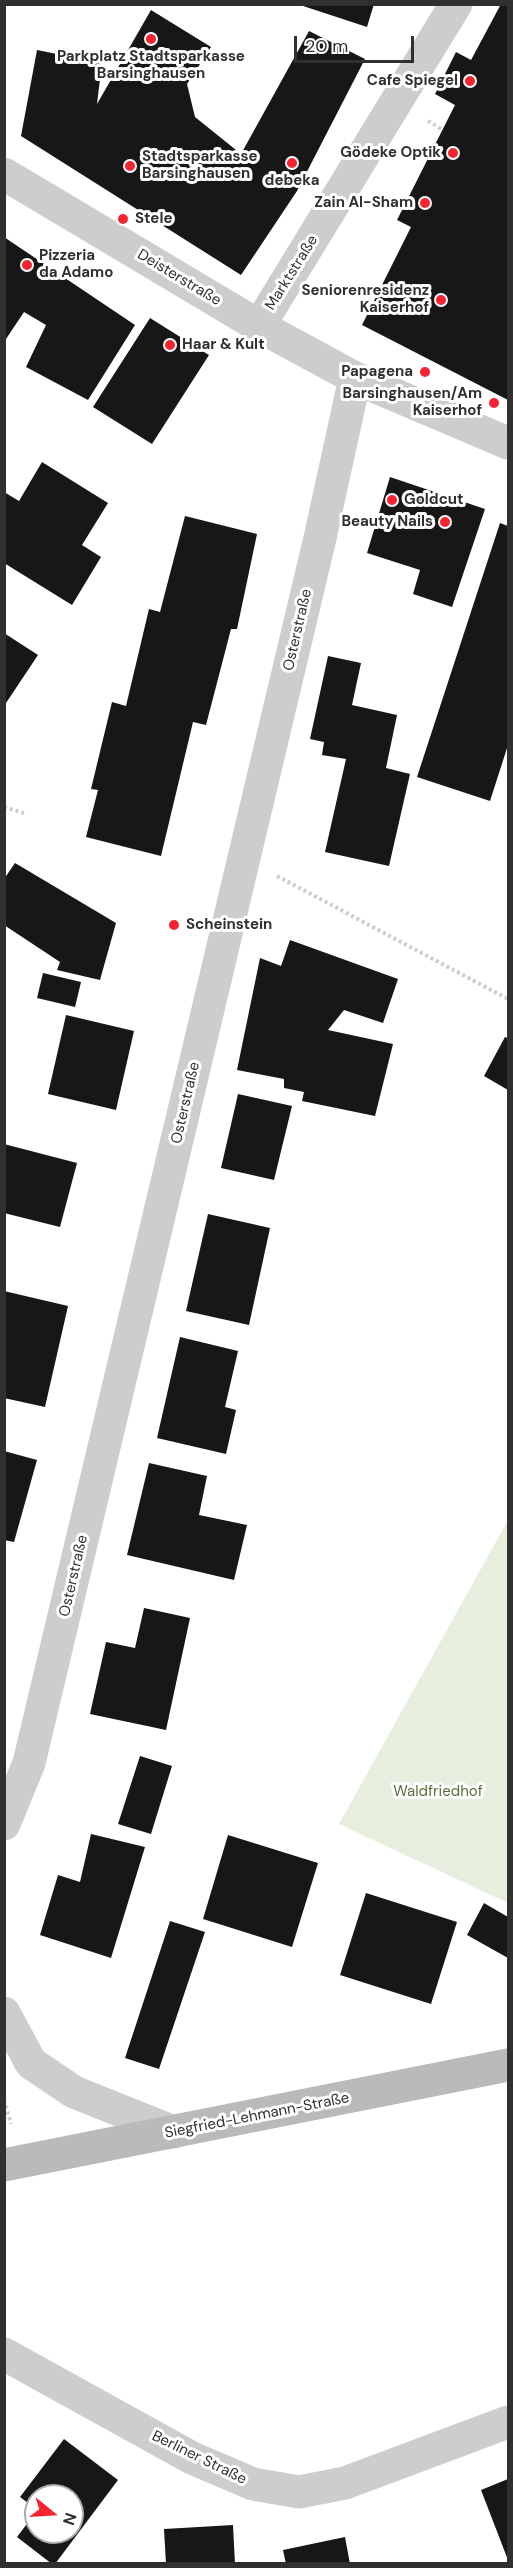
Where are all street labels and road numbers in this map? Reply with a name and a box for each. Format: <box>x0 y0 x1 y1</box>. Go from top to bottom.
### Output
street label: Marktstraße <box>262 232 322 314</box>
street label: Deisterstraße <box>134 246 224 310</box>
street label: Osterstraße <box>280 587 316 673</box>
street label: Osterstraße <box>168 1060 204 1146</box>
street label: Osterstraße <box>56 1533 92 1619</box>
street label: Siegfried-Lehmann-Straße <box>163 2089 351 2143</box>
street label: Berliner Straße <box>149 2427 249 2489</box>

